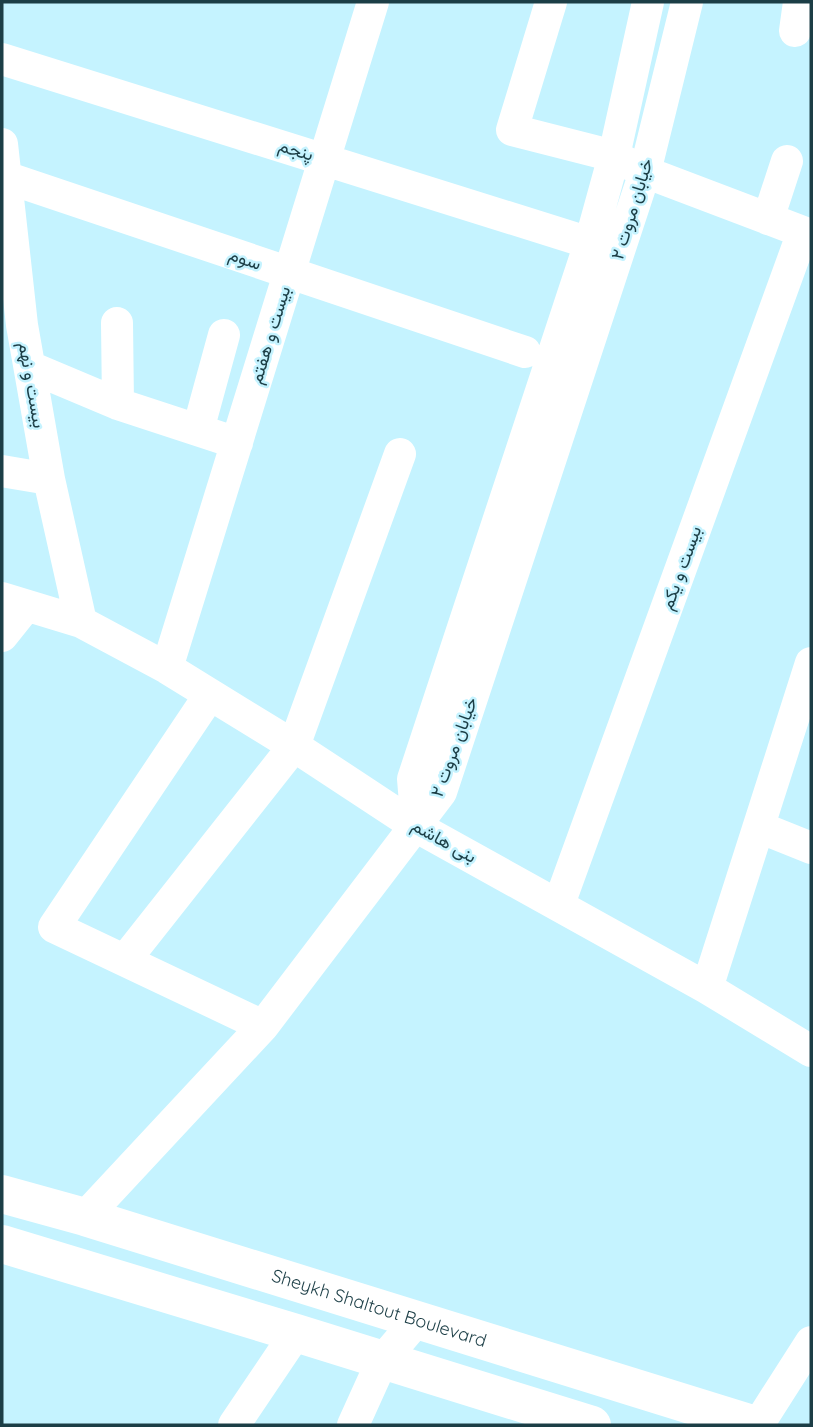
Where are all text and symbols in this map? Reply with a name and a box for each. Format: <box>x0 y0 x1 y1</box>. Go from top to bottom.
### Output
street label: پنجم <box>276 133 316 167</box>
street label: خیابان مروت ۲ <box>605 155 658 262</box>
street label: سوم <box>226 242 264 276</box>
street label: بیست و هفتم <box>244 283 296 387</box>
street label: بیست و نهم <box>13 340 51 430</box>
street label: بیست و یکم <box>655 523 707 613</box>
street label: خیابان مروت ۲ <box>425 694 482 800</box>
street label: بنی هاشم <box>407 813 481 869</box>
street label: Sheykh Shaltout Boulevard <box>269 1264 489 1352</box>

